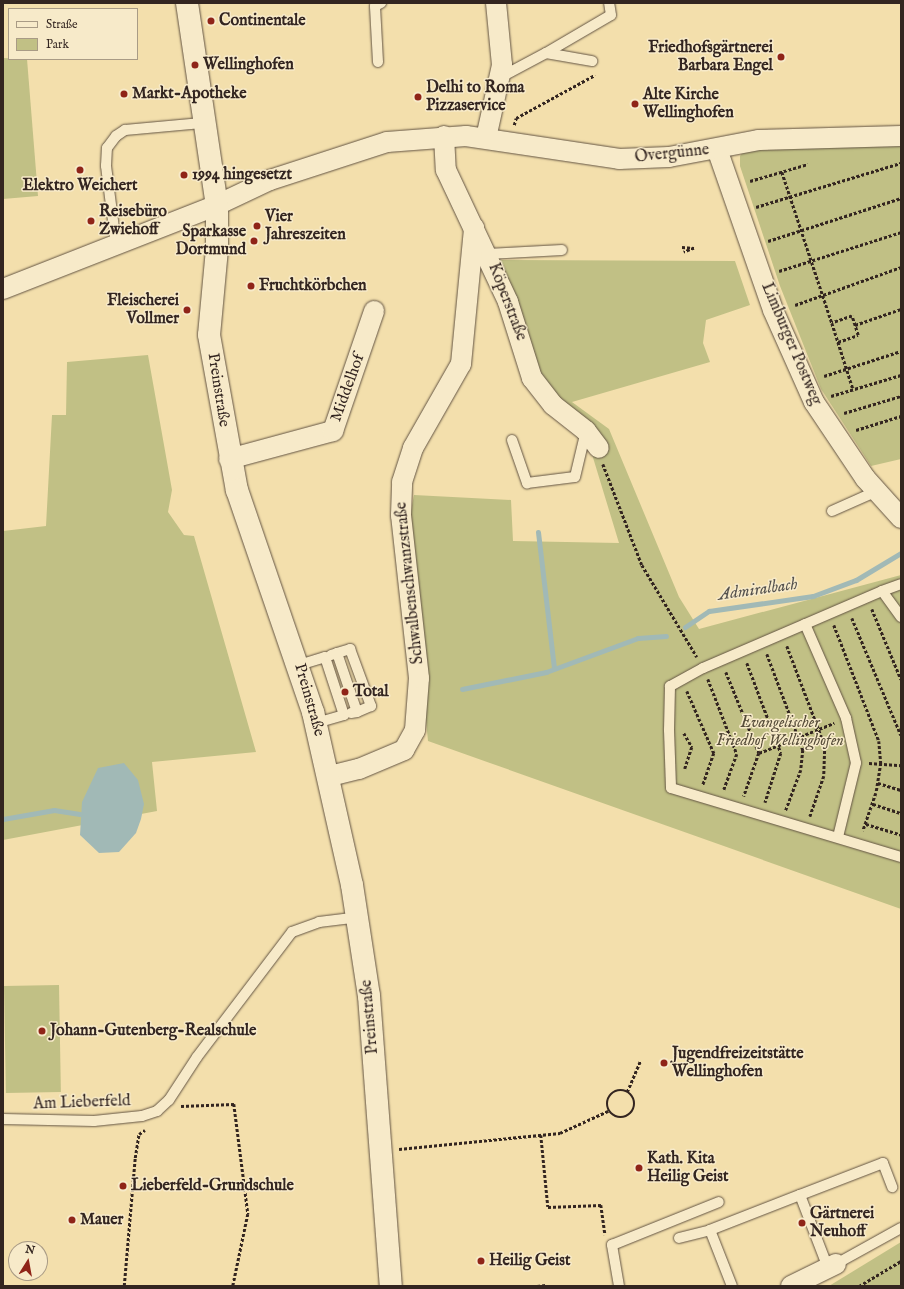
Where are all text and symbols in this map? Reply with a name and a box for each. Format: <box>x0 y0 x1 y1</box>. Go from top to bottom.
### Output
legend <box>8 8 138 60</box>
place label: Continentale <box>219 11 306 31</box>
marker: Continentale <box>206 16 216 26</box>
text: Straße <box>46 17 78 32</box>
text: Park <box>46 37 69 52</box>
place label: Friedhofsgärtnerei Barbara Engel <box>648 38 773 76</box>
marker: Friedhofsgärtnerei Barbara Engel <box>776 52 786 62</box>
place label: Wellinghofen <box>203 55 294 75</box>
marker: Wellinghofen <box>190 60 200 70</box>
place label: Delhi to Roma Pizzaservice <box>426 78 524 116</box>
place label: Markt-Apotheke <box>132 84 246 104</box>
place label: Alte Kirche Wellinghofen <box>643 85 734 123</box>
marker: Markt-Apotheke <box>119 89 129 99</box>
marker: Delhi to Roma Pizzaservice <box>413 92 423 102</box>
marker: Alte Kirche Wellinghofen <box>630 99 640 109</box>
street label: Overgünne <box>634 141 710 167</box>
marker: Elektro Weichert <box>75 165 85 175</box>
place label: 1994 hingesetzt <box>192 165 292 185</box>
marker: 1994 hingesetzt <box>179 170 189 180</box>
place label: Elektro Weichert <box>23 176 137 196</box>
place label: Reisebüro Zwiehoff <box>99 202 167 240</box>
place label: Vier Jahreszeiten <box>265 207 346 245</box>
marker: Reisebüro Zwiehoff <box>86 216 96 226</box>
marker: Vier Jahreszeiten <box>252 221 262 231</box>
place label: Sparkasse Dortmund <box>176 222 246 260</box>
marker: Sparkasse Dortmund <box>249 236 259 246</box>
street label: Köperstraße <box>483 261 531 343</box>
place label: Fruchtkörbchen <box>259 276 367 296</box>
street label: Limburger Postweg <box>757 280 825 408</box>
marker: Fruchtkörbchen <box>246 281 256 291</box>
place label: Fleischerei Vollmer <box>107 291 179 329</box>
marker: Fleischerei Vollmer <box>182 305 192 315</box>
street label: Middelhof <box>327 351 369 425</box>
street label: Preinstraße <box>203 352 233 428</box>
street label: Schwalbenschwanzstraße <box>392 501 428 665</box>
water label: Admiralbach <box>717 574 799 606</box>
street label: Preinstraße <box>289 661 329 739</box>
place label: Total <box>353 682 389 702</box>
marker: Total <box>340 687 350 697</box>
park label: Evangelischer Friedhof Wellinghofen <box>716 713 844 751</box>
street label: Preinstraße <box>357 979 383 1055</box>
place label: Johann-Gutenberg-Realschule <box>50 1021 256 1041</box>
marker: Johann-Gutenberg-Realschule <box>37 1026 47 1036</box>
place label: Jugendfreizeitstätte Wellinghofen <box>672 1044 804 1082</box>
marker: Jugendfreizeitstätte Wellinghofen <box>659 1058 669 1068</box>
street label: Am Lieberfeld <box>33 1092 131 1114</box>
place label: Kath. Kita Heilig Geist <box>647 1149 728 1187</box>
marker: Kath. Kita Heilig Geist <box>634 1163 644 1173</box>
place label: Lieberfeld-Grundschule <box>131 1176 294 1196</box>
marker: Lieberfeld-Grundschule <box>118 1181 128 1191</box>
place label: Gärtnerei Neuhoff <box>810 1204 874 1242</box>
place label: Mauer <box>80 1210 123 1230</box>
marker: Mauer <box>67 1215 77 1225</box>
marker: Gärtnerei Neuhoff <box>797 1218 807 1228</box>
north arrow <box>8 1241 48 1281</box>
text: N <box>24 1242 36 1258</box>
place label: Heilig Geist <box>489 1251 570 1271</box>
marker: Heilig Geist <box>476 1256 486 1266</box>

